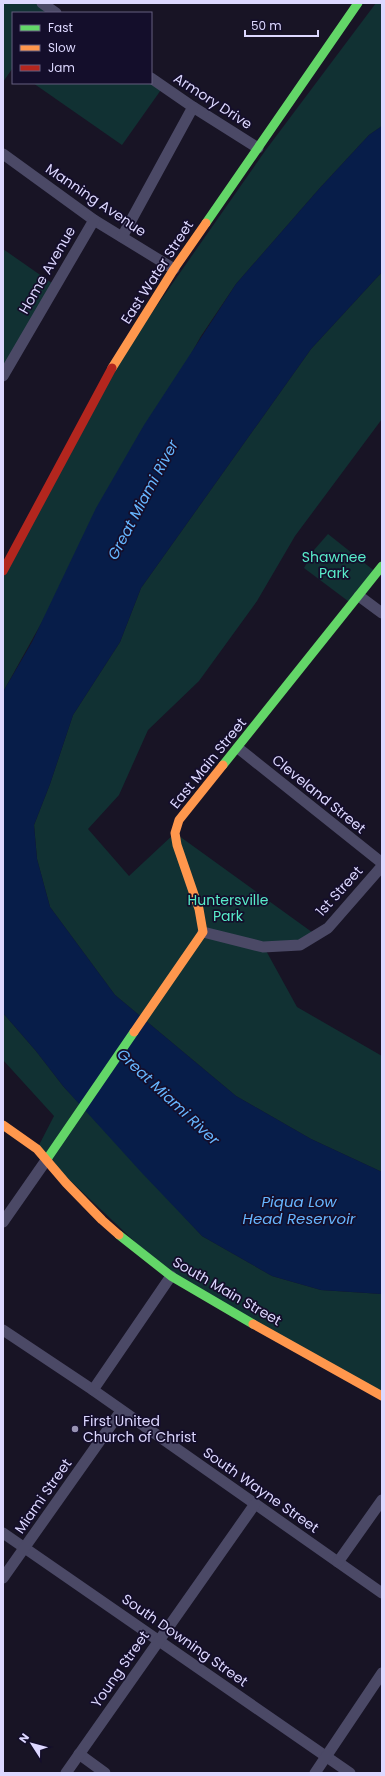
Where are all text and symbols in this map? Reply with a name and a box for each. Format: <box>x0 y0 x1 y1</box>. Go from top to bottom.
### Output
legend <box>12 12 152 84</box>
scale bar <box>245 12 318 38</box>
text: 50 m <box>251 17 282 34</box>
text: Fast <box>48 19 73 36</box>
text: Slow <box>48 39 76 56</box>
text: Jam <box>48 59 75 76</box>
street label: Armory Drive <box>170 68 256 134</box>
street label: Manning Avenue <box>42 159 151 241</box>
street label: East Water Street <box>116 216 198 328</box>
street label: Home Avenue <box>14 222 80 317</box>
water label: Great Miami River <box>102 436 183 563</box>
park label: Shawnee Park <box>302 547 367 583</box>
street label: East Main Street <box>165 713 251 813</box>
street label: Cleveland Street <box>268 750 370 838</box>
street label: 1st Street <box>311 861 367 921</box>
park label: Huntersville Park <box>188 890 269 926</box>
water label: Great Miami River <box>112 1044 224 1150</box>
water label: Piqua Low Head Reservoir <box>243 1191 356 1229</box>
street label: South Main Street <box>169 1252 285 1330</box>
place label: First United Church of Christ <box>83 1411 196 1447</box>
marker: First United Church of Christ <box>70 1424 80 1434</box>
street label: South Wayne Street <box>199 1442 323 1538</box>
street label: Miami Street <box>10 1454 76 1538</box>
street label: South Downing Street <box>118 1589 252 1691</box>
street label: Young Street <box>86 1627 154 1711</box>
north arrow <box>12 1724 52 1764</box>
text: N <box>15 1730 33 1746</box>

